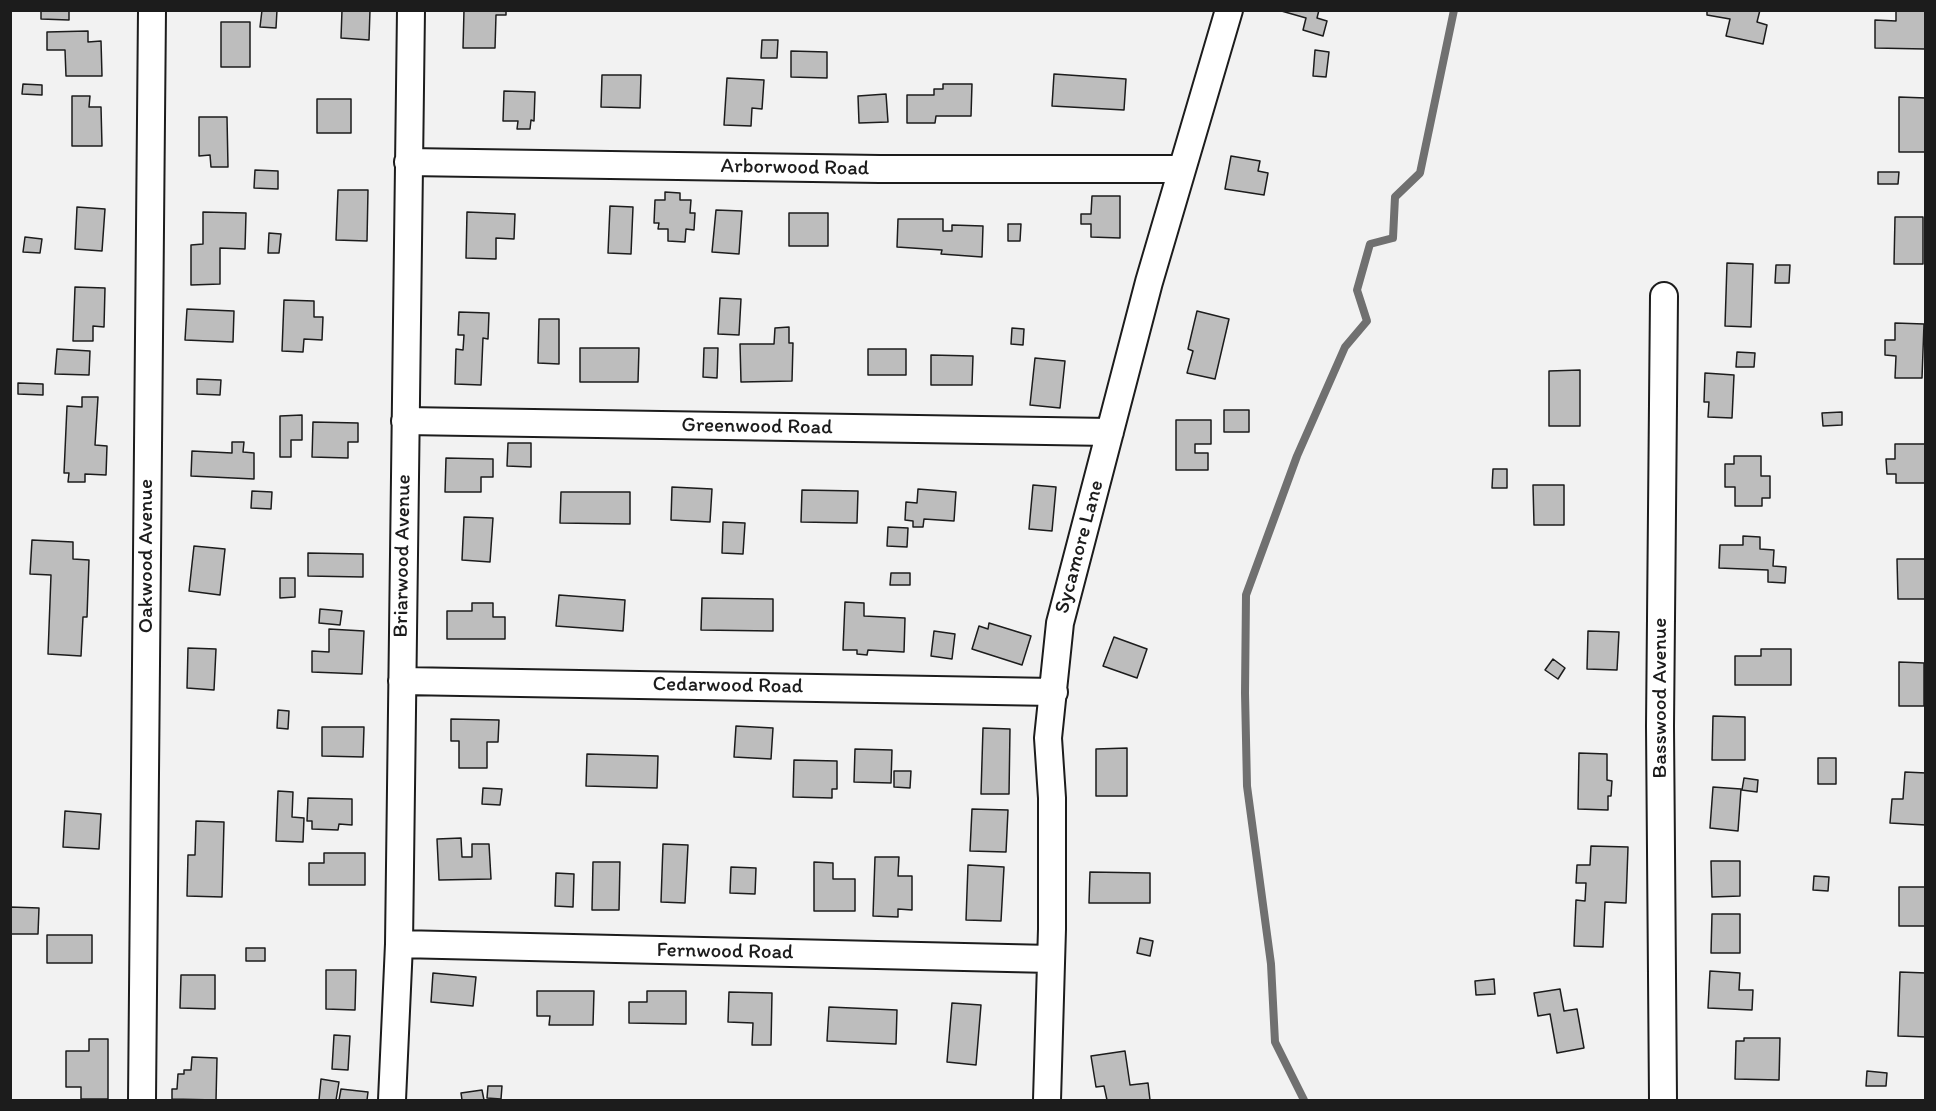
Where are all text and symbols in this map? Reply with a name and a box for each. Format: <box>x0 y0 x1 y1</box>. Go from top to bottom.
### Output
street label: Arborwood Road <box>720 154 870 182</box>
street label: Greenwood Road <box>681 413 833 441</box>
street label: Briarwood Avenue <box>389 474 417 638</box>
street label: Sycamore Lane <box>1050 478 1110 616</box>
street label: Oakwood Avenue <box>134 479 160 633</box>
street label: Basswood Avenue <box>1648 618 1674 778</box>
street label: Cedarwood Road <box>652 672 804 700</box>
street label: Fernwood Road <box>656 938 794 966</box>

